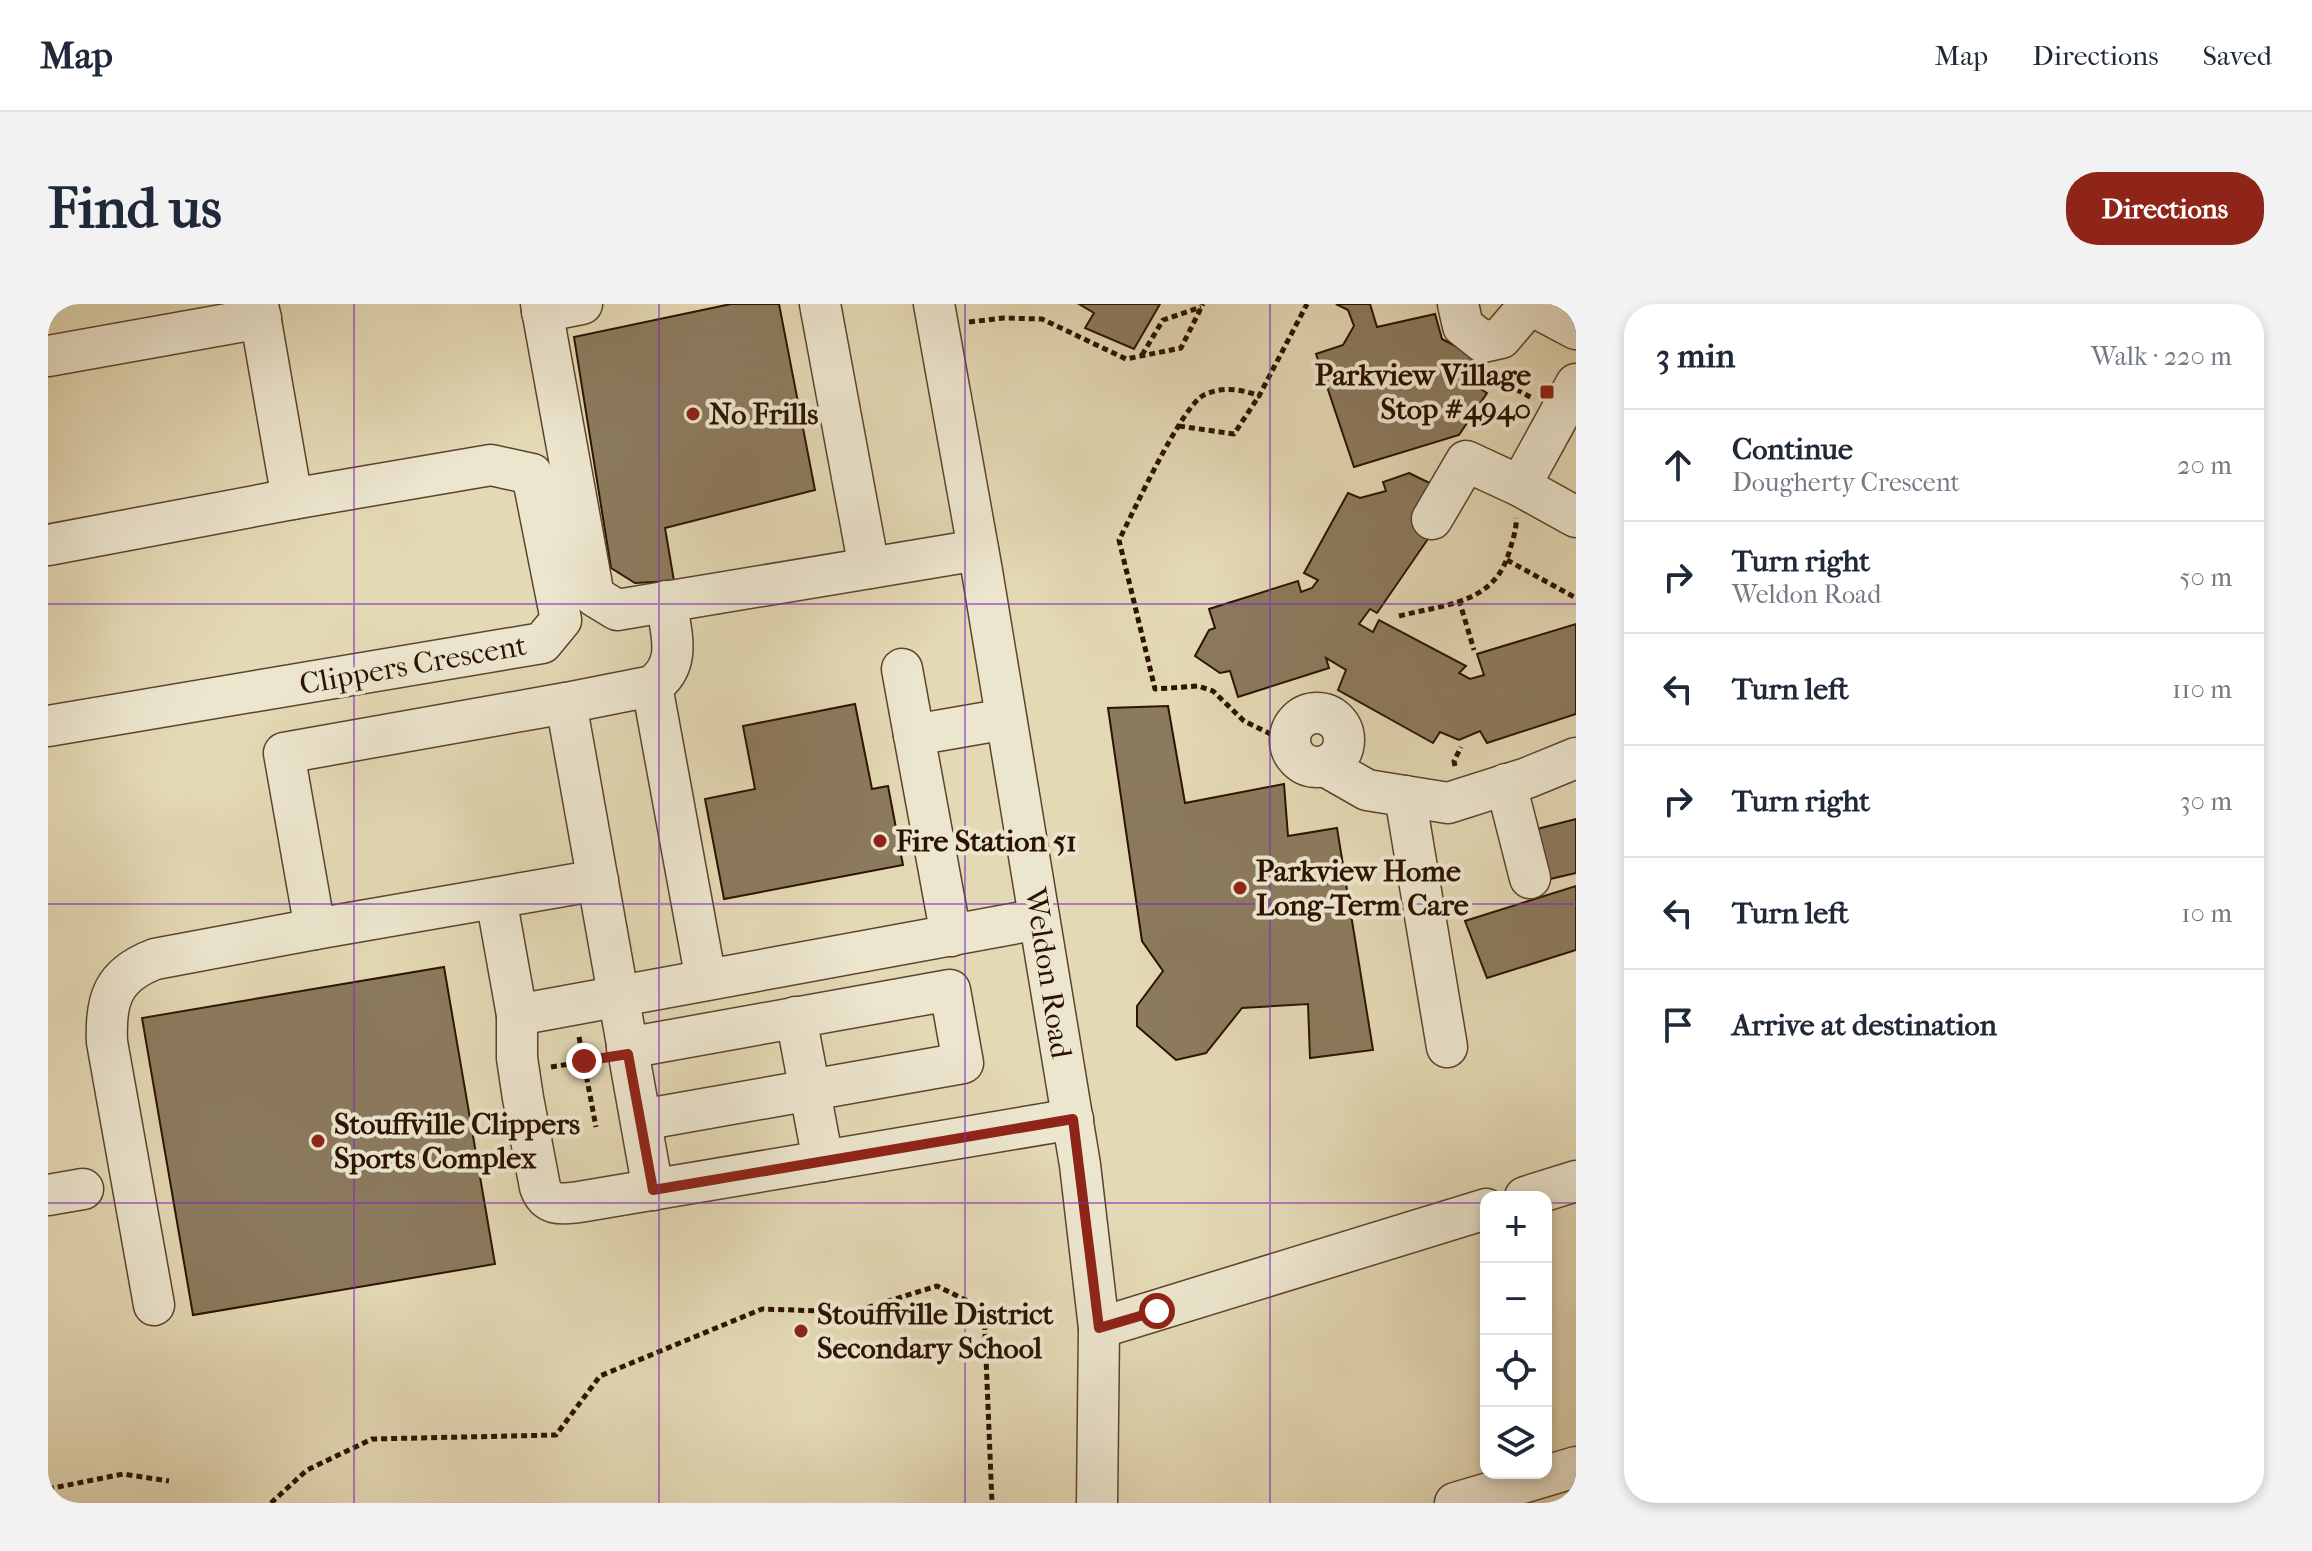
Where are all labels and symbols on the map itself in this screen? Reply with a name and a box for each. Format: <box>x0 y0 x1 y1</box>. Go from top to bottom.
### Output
place label: Parkview Village Stop #4940 <box>1315 358 1531 428</box>
marker: Parkview Village Stop #4940 <box>1538 383 1556 401</box>
place label: No Frills <box>709 397 818 432</box>
marker: No Frills <box>684 405 702 423</box>
street label: Clippers Crescent <box>297 628 529 702</box>
place label: Fire Station 51 <box>896 824 1077 859</box>
marker: Fire Station 51 <box>871 832 889 850</box>
place label: Parkview Home Long-Term Care <box>1256 854 1469 923</box>
marker: Parkview Home Long-Term Care <box>1231 879 1249 897</box>
street label: Weldon Road <box>1017 884 1079 1061</box>
route end <box>566 1043 602 1079</box>
place label: Stouffville Clippers Sports Complex <box>334 1107 580 1176</box>
marker: Stouffville Clippers Sports Complex <box>309 1132 327 1150</box>
route start <box>1139 1293 1175 1329</box>
place label: Stouffville District Secondary School <box>817 1297 1054 1366</box>
marker: Stouffville District Secondary School <box>792 1322 810 1340</box>

